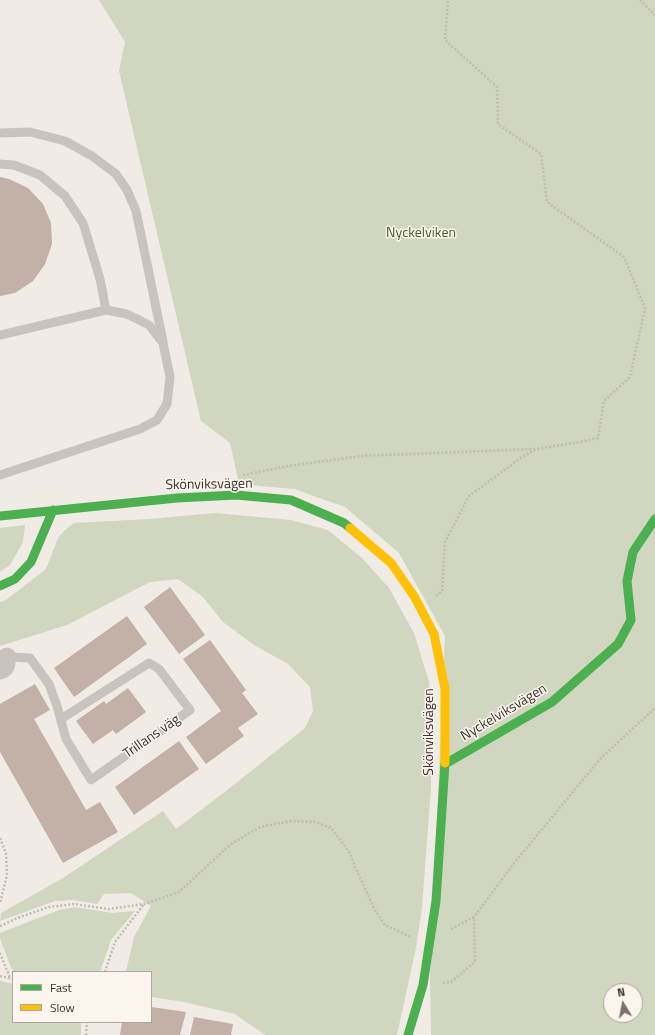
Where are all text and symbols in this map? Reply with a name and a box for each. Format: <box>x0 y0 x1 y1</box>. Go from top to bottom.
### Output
park label: Nyckelviken <box>386 226 456 242</box>
street label: Skönviksvägen <box>165 476 253 494</box>
street label: Nyckelviksvägen <box>458 681 550 745</box>
street label: Skönviksvägen <box>422 688 438 776</box>
street label: Trillans väg <box>120 711 184 763</box>
legend <box>12 971 152 1023</box>
text: Fast <box>50 978 72 997</box>
north arrow <box>603 983 643 1023</box>
text: N <box>616 984 626 1001</box>
text: Slow <box>50 998 75 1017</box>

